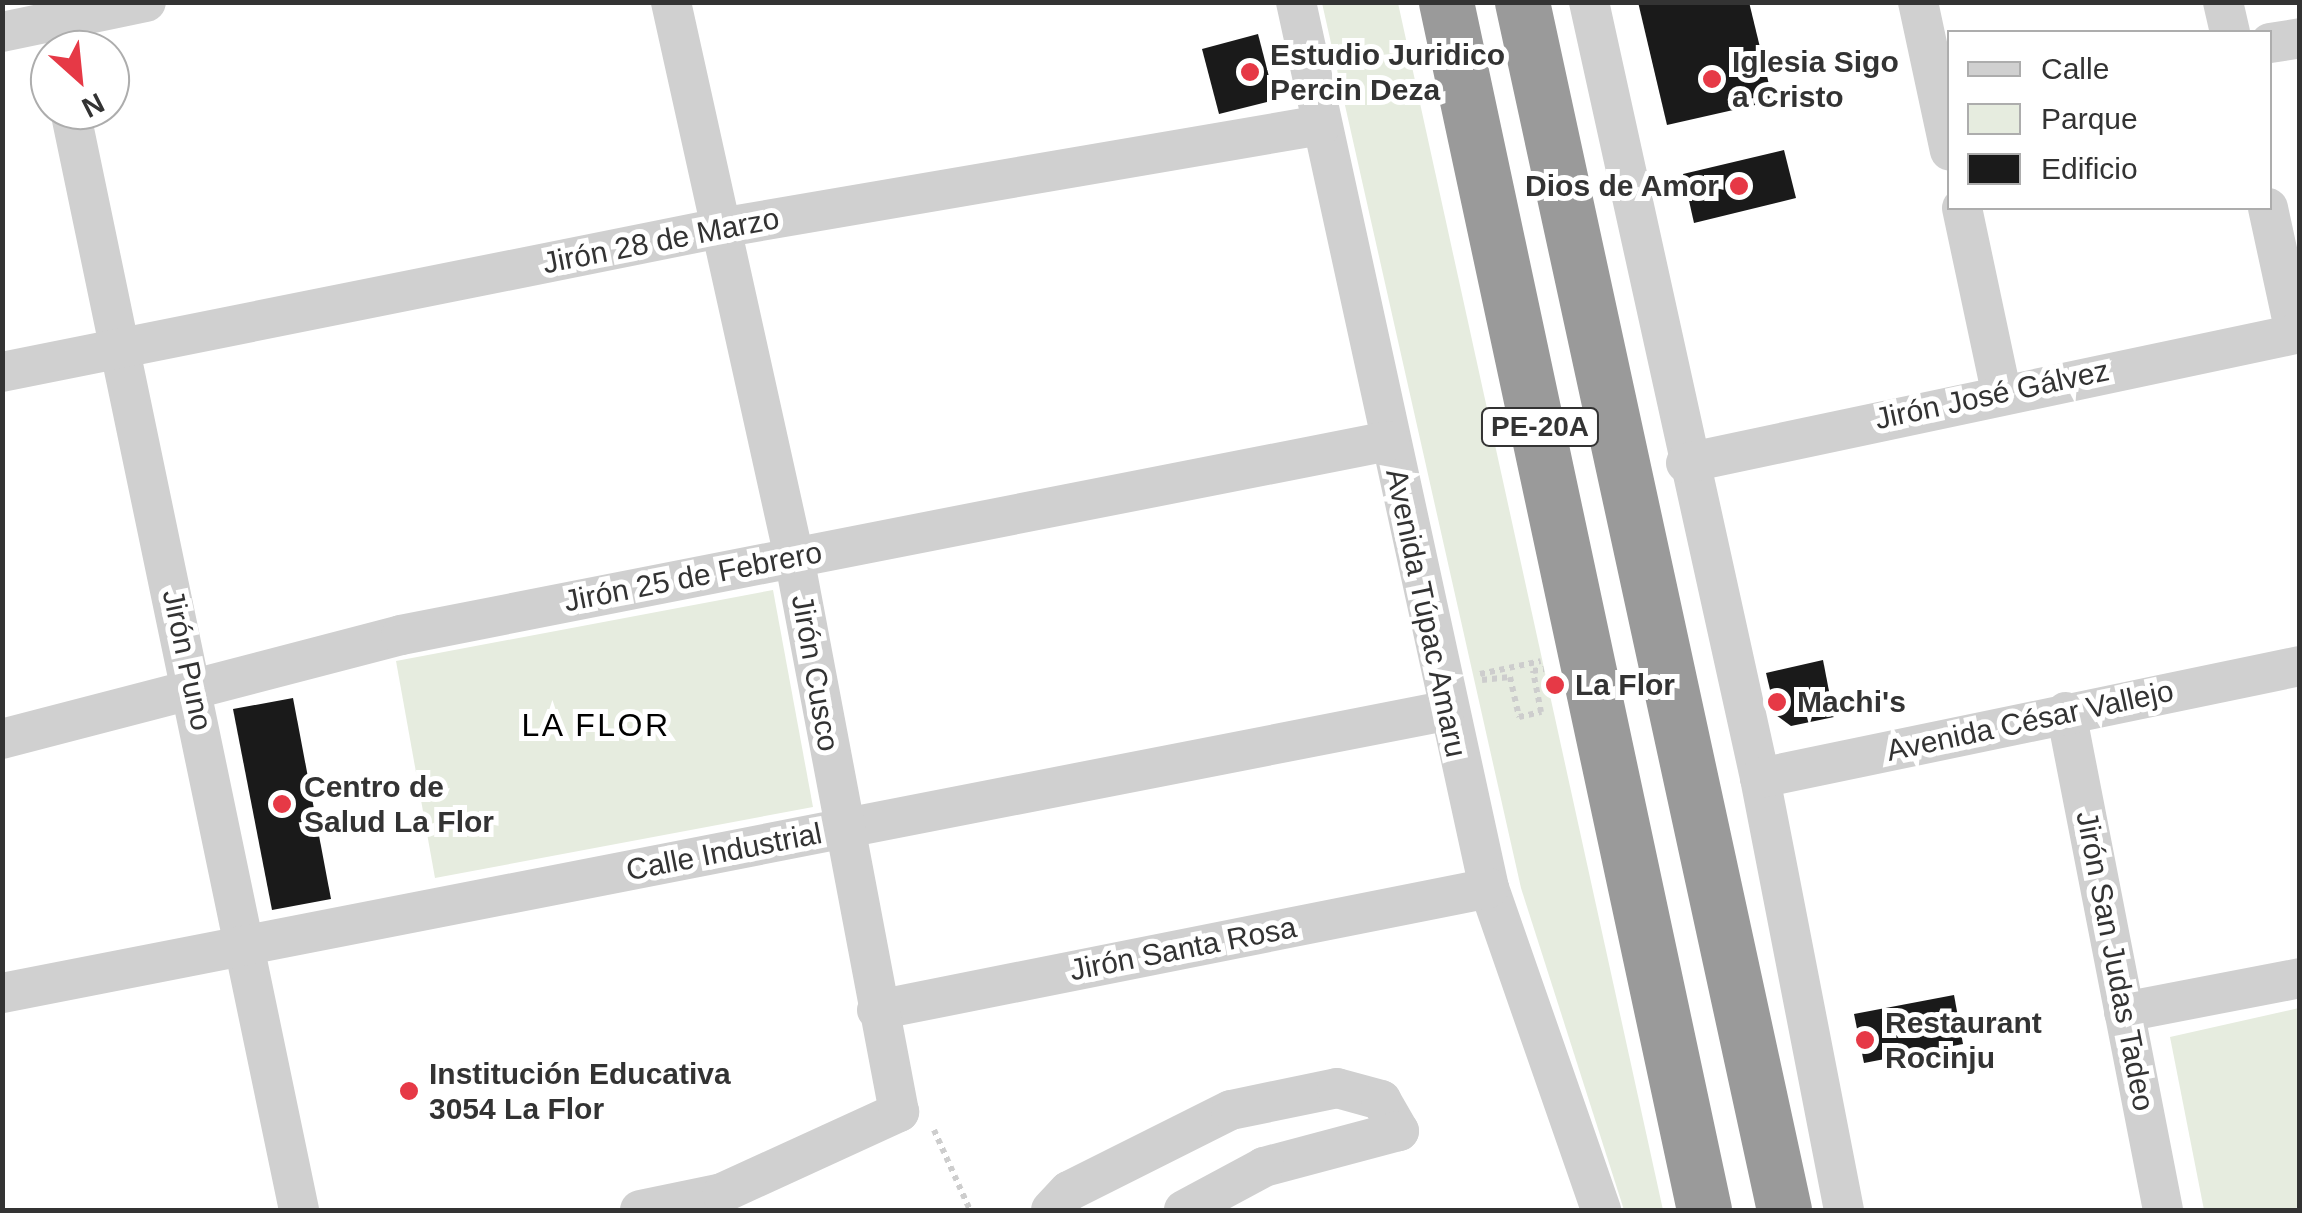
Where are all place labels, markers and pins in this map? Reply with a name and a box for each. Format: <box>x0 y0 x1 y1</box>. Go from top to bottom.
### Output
place label: Estudio Juridico Percin Deza <box>1270 37 1505 108</box>
place label: Iglesia Sigo a Cristo <box>1732 44 1899 114</box>
marker: Estudio Juridico Percin Deza <box>1239 61 1261 83</box>
marker: Iglesia Sigo a Cristo <box>1701 68 1723 90</box>
place label: Dios de Amor <box>1524 168 1719 204</box>
marker: Dios de Amor <box>1728 175 1750 197</box>
place label: La Flor <box>1575 667 1675 703</box>
marker: La Flor <box>1544 674 1566 696</box>
place label: Machi's <box>1797 684 1906 720</box>
marker: Machi's <box>1766 691 1788 713</box>
place label: Centro de Salud La Flor <box>304 769 494 840</box>
marker: Centro de Salud La Flor <box>269 791 295 817</box>
place label: Restaurant Rocinju <box>1885 1005 2042 1076</box>
marker: Restaurant Rocinju <box>1854 1029 1876 1051</box>
place label: Institución Educativa 3054 La Flor <box>429 1056 731 1126</box>
marker: Institución Educativa 3054 La Flor <box>398 1080 420 1102</box>

